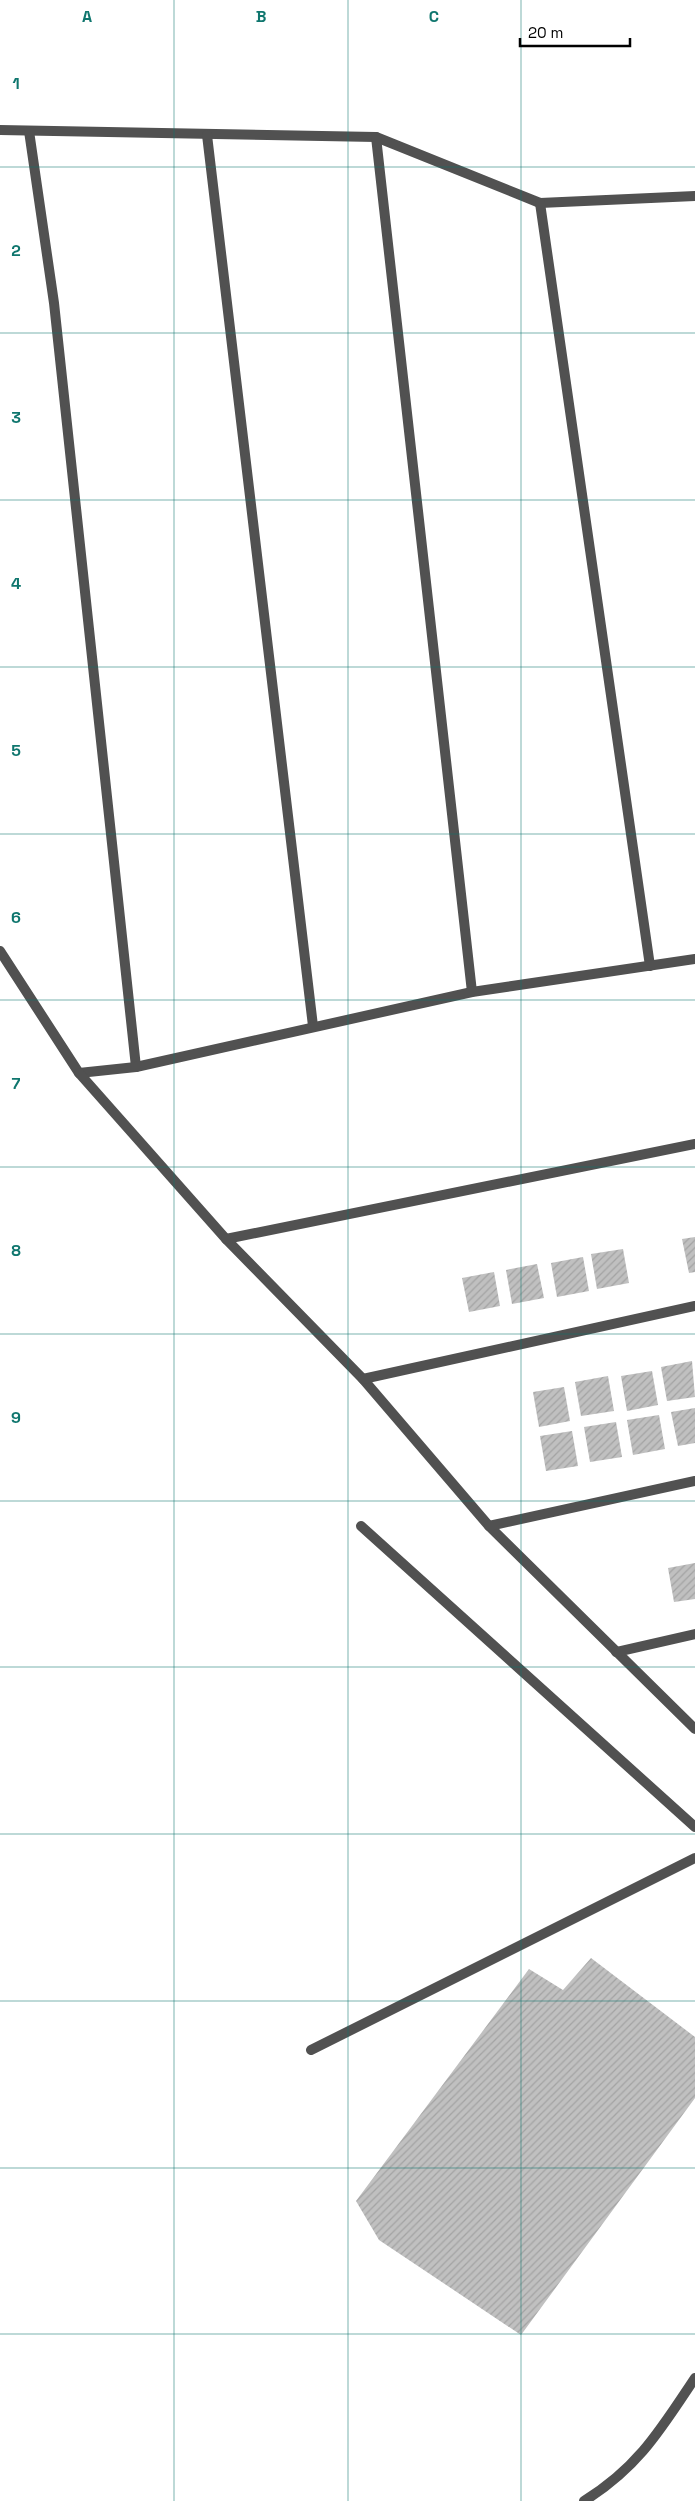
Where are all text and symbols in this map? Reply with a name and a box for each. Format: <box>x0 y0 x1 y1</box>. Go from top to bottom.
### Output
text: A <box>82 6 92 27</box>
text: B <box>256 6 266 27</box>
text: C <box>429 6 439 27</box>
scale bar <box>520 15 630 47</box>
text: 20 m <box>528 23 563 42</box>
text: 1 <box>12 73 20 94</box>
text: 2 <box>11 240 21 261</box>
text: 3 <box>11 407 21 428</box>
text: 4 <box>11 573 21 594</box>
text: 5 <box>11 740 21 761</box>
text: 6 <box>11 907 21 928</box>
text: 7 <box>12 1073 21 1094</box>
text: 8 <box>11 1240 21 1261</box>
text: 9 <box>11 1407 21 1428</box>

